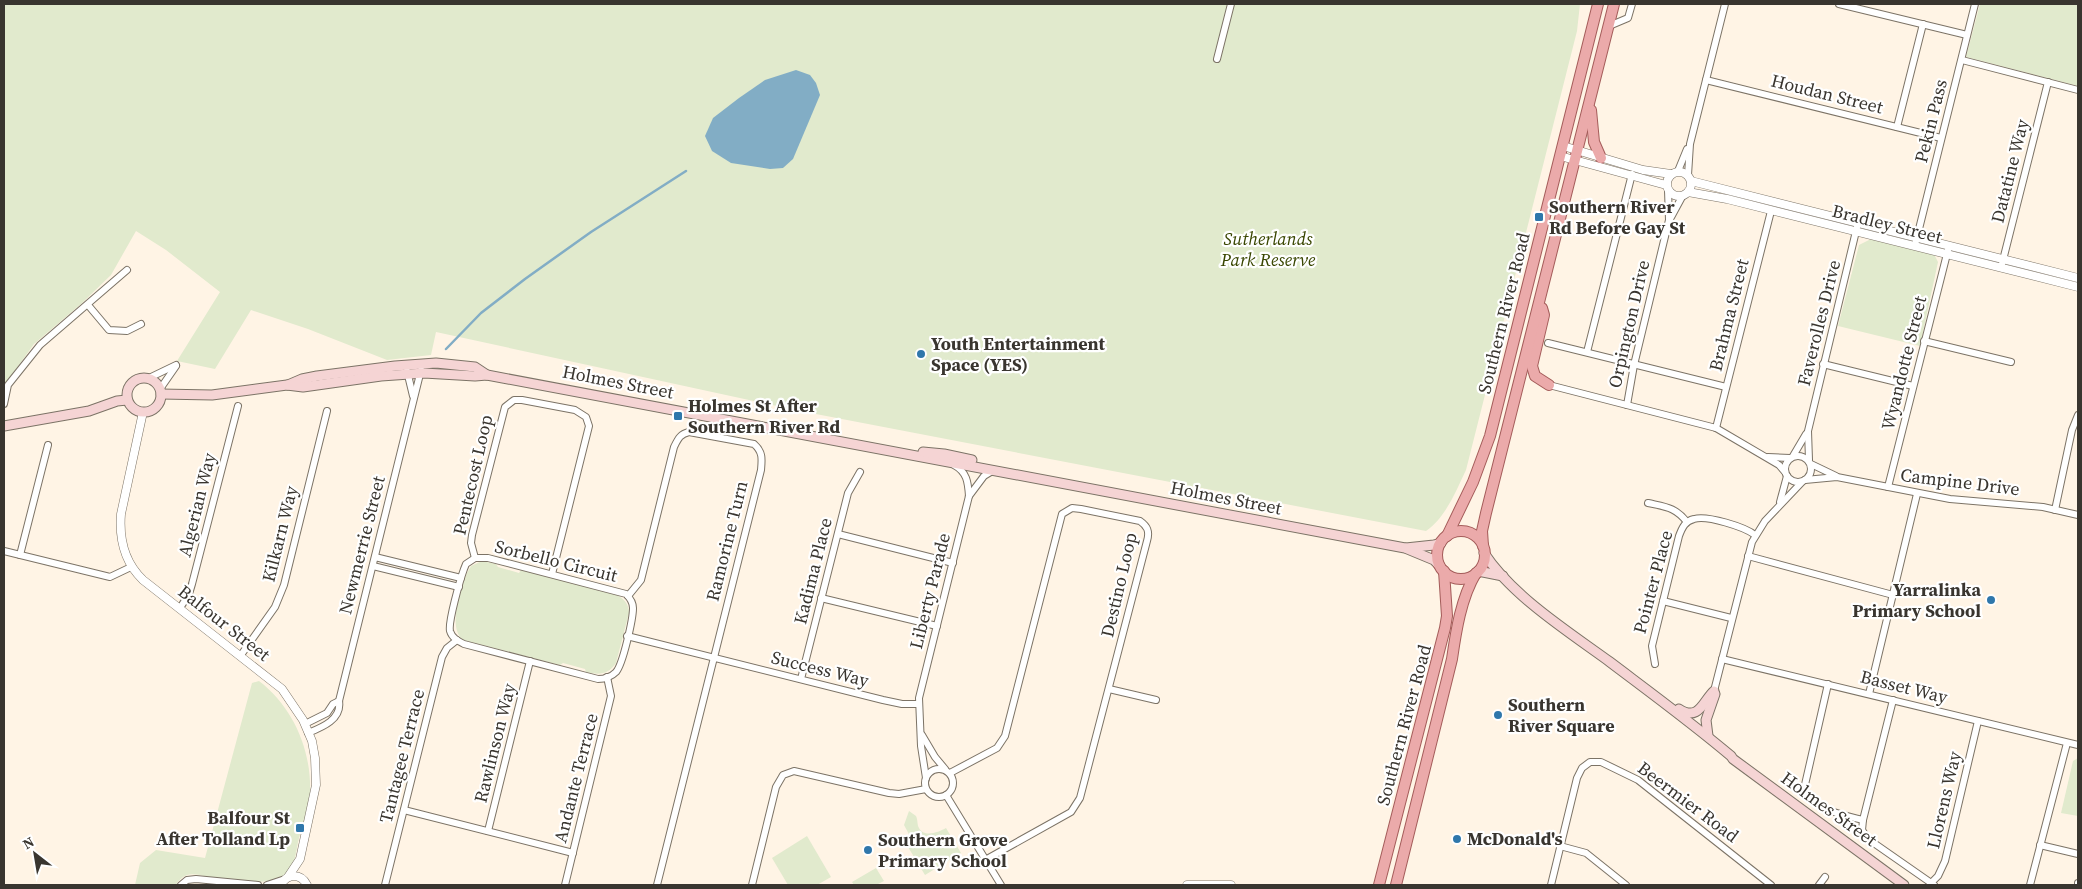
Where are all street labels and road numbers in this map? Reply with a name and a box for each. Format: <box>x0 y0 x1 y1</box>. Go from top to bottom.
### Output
street label: Houdan Street <box>1769 68 1886 120</box>
street label: Pekin Pass <box>1908 76 1953 165</box>
street label: Datatine Way <box>1985 116 2035 225</box>
street label: Bradley Street <box>1830 198 1945 249</box>
street label: Southern River Road <box>1471 230 1536 396</box>
street label: Brahma Street <box>1702 256 1755 374</box>
street label: Orpington Drive <box>1602 257 1655 390</box>
street label: Faverolles Drive <box>1791 257 1846 388</box>
street label: Wyandotte Street <box>1875 293 1932 432</box>
street label: Holmes Street <box>560 358 676 405</box>
street label: Pentecost Loop <box>447 412 498 537</box>
street label: Algerian Way <box>172 450 222 559</box>
street label: Campine Drive <box>1899 462 2021 501</box>
street label: Newmerrie Street <box>332 473 391 617</box>
street label: Holmes Street <box>1168 474 1284 521</box>
street label: Ramorine Turn <box>699 478 754 604</box>
street label: Kilkarn Way <box>256 483 304 584</box>
street label: Kadima Place <box>787 515 838 627</box>
street label: Pointer Place <box>1627 527 1678 636</box>
street label: Liberty Parade <box>903 530 956 651</box>
street label: Destino Loop <box>1094 530 1143 640</box>
street label: Sorbello Circuit <box>492 533 620 588</box>
street label: Balfour Street <box>173 579 276 667</box>
street label: Southern River Road <box>1370 642 1437 808</box>
street label: Success Way <box>769 644 872 693</box>
street label: Basset Way <box>1858 664 1951 710</box>
street label: Rawlinson Way <box>468 680 522 805</box>
street label: Tantagee Terrace <box>373 686 430 825</box>
street label: Andante Terrace <box>547 711 604 845</box>
street label: Llorens Way <box>1920 748 1967 851</box>
street label: Beermier Road <box>1633 755 1744 848</box>
street label: Holmes Street <box>1776 765 1882 852</box>

